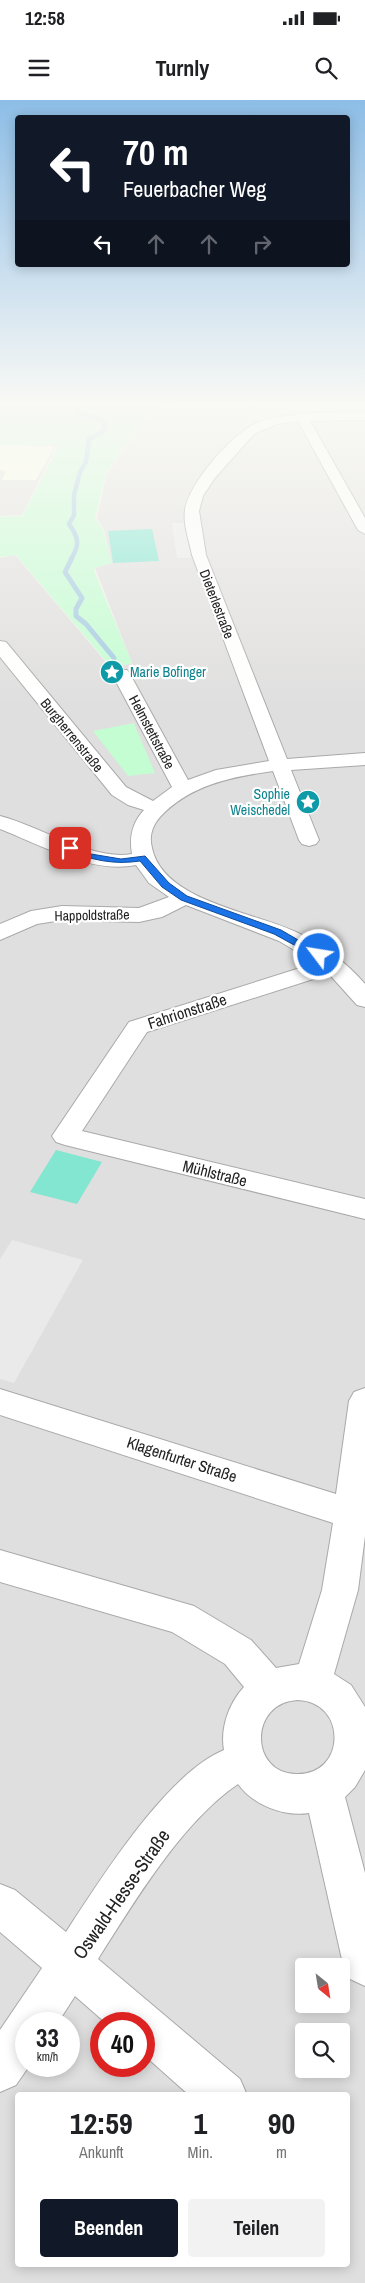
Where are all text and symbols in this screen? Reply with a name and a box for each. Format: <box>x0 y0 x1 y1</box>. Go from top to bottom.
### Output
text: 12:58 <box>25 5 65 31</box>
text: Turnly <box>156 53 209 83</box>
icon: menu <box>25 54 53 82</box>
icon: search <box>312 54 340 82</box>
text: 70 m <box>123 129 188 176</box>
icon: left <box>40 135 105 200</box>
text: Feuerbacher Weg <box>123 174 266 204</box>
icon: left <box>89 230 117 258</box>
icon: ahead <box>142 230 170 258</box>
icon: ahead <box>195 230 223 258</box>
icon: right <box>248 230 276 258</box>
street label: Dieterlestraße <box>196 567 238 641</box>
place icon: Marie Bofinger <box>99 659 125 685</box>
place label: Marie Bofinger <box>130 663 206 681</box>
street label: Helmstettstraße <box>125 692 179 772</box>
street label: Burgherrenstraße <box>37 694 107 776</box>
place label: Sophie Weischedel <box>230 785 290 819</box>
place icon: Sophie Weischedel <box>295 789 321 815</box>
pin <box>49 827 91 869</box>
icon: arrive <box>56 834 84 862</box>
street label: Happoldstraße <box>54 905 130 925</box>
position arrow <box>292 928 344 980</box>
street label: Fahrionstraße <box>145 988 229 1034</box>
street label: Mühlstraße <box>181 1154 249 1192</box>
street label: Klagenfurter Straße <box>124 1431 240 1487</box>
street label: Oswald-Hesse-Straße <box>66 1824 176 1964</box>
north arrow <box>295 1958 350 2012</box>
map controls <box>295 1958 350 2078</box>
speed limit sign: 40 <box>90 2012 155 2077</box>
text: 33 <box>36 2021 59 2055</box>
button: search <box>295 2023 350 2078</box>
text: km/h <box>37 2049 58 2065</box>
text: 12:59 <box>70 2103 133 2143</box>
text: 1 <box>193 2103 207 2143</box>
text: 90 <box>268 2103 295 2143</box>
text: Ankunft <box>79 2141 123 2163</box>
text: Min. <box>187 2141 213 2163</box>
text: m <box>276 2141 287 2163</box>
button: Beenden <box>40 2199 178 2257</box>
button: Teilen <box>188 2199 325 2257</box>

